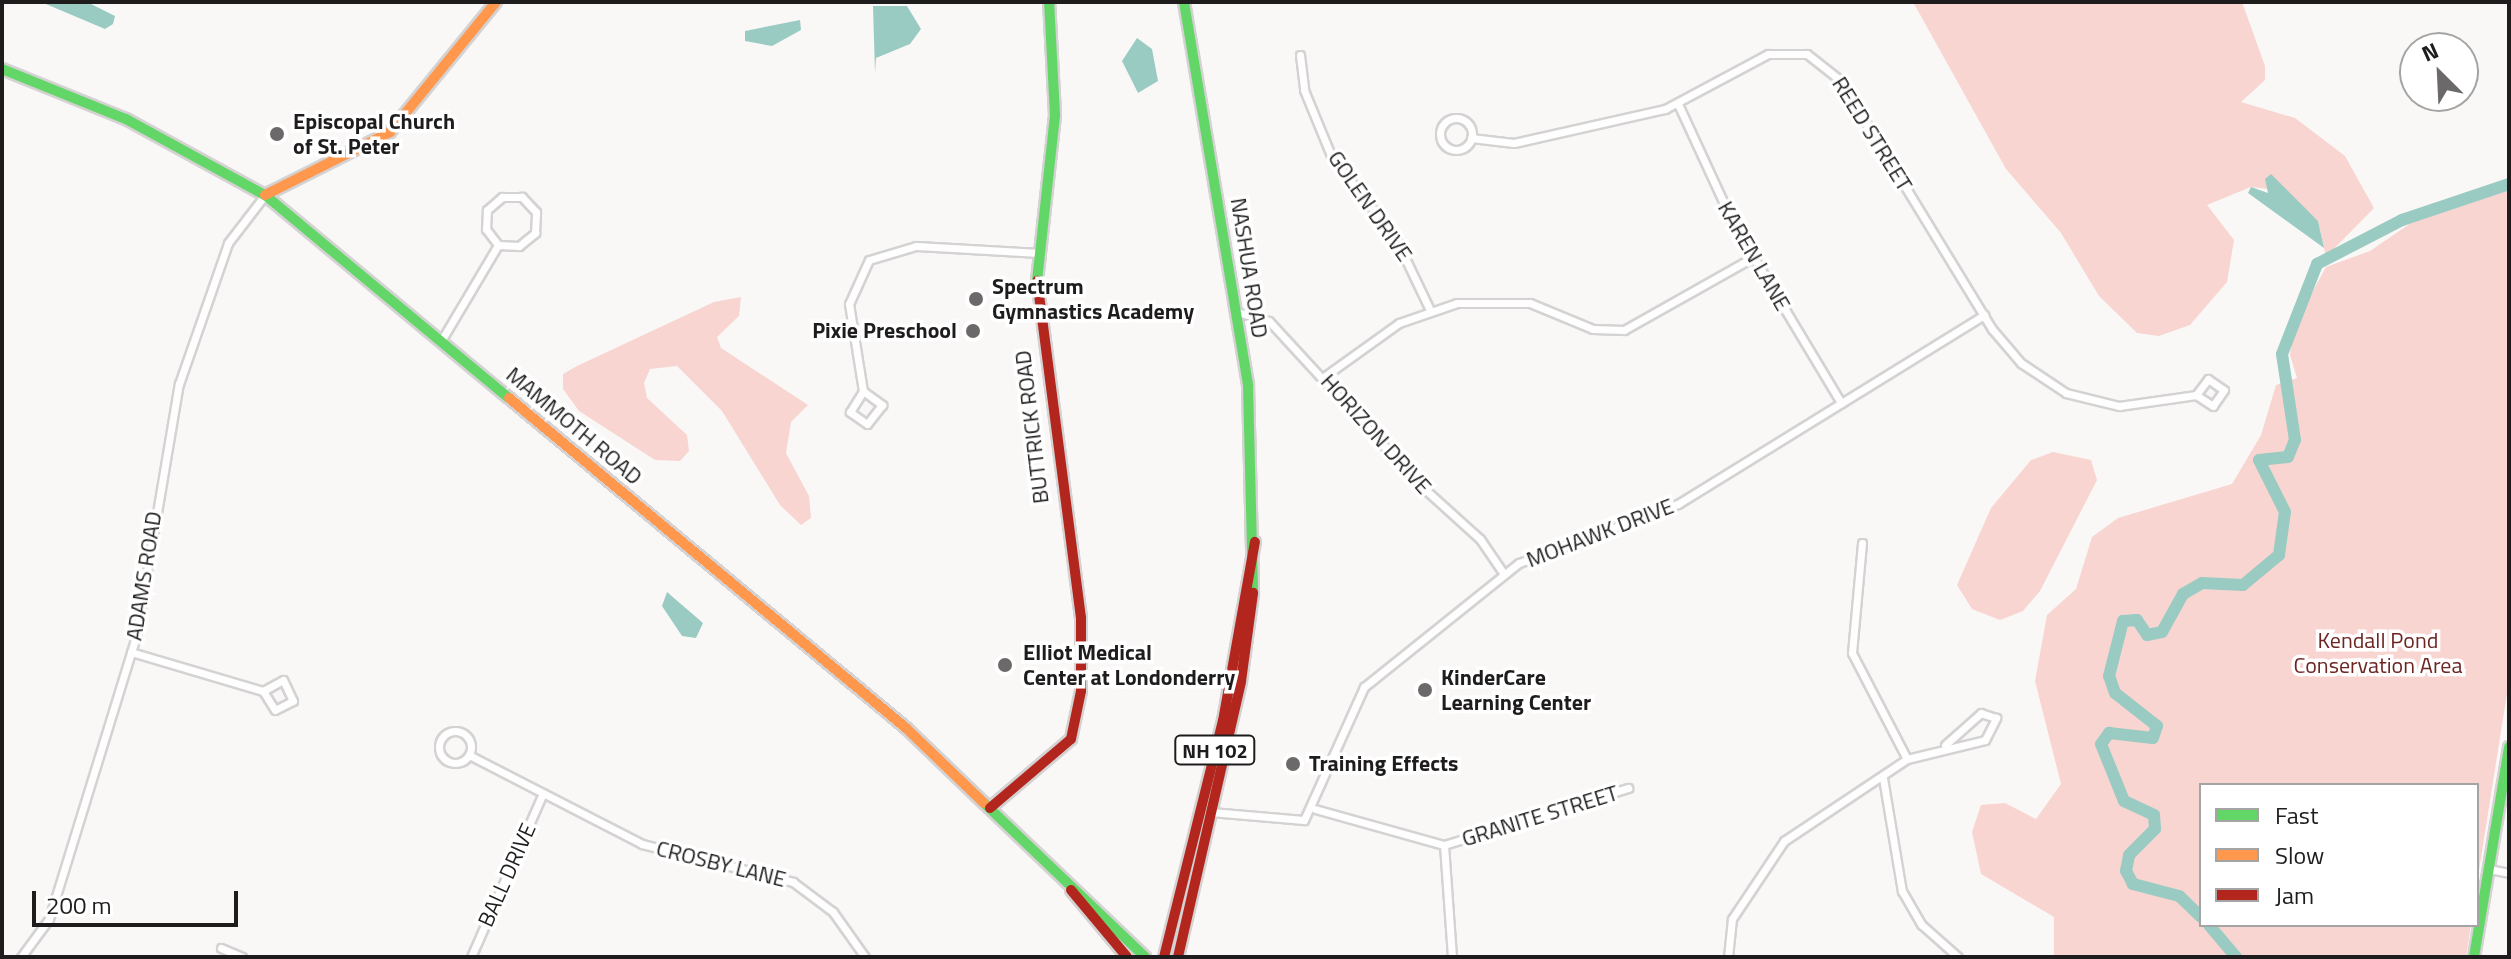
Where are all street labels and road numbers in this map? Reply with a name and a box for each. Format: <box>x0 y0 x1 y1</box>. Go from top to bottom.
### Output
street label: REED STREET <box>1826 72 1918 196</box>
street label: GOLEN DRIVE <box>1322 146 1418 266</box>
street label: NASHUA ROAD <box>1225 196 1273 340</box>
street label: KAREN LANE <box>1712 197 1796 315</box>
street label: BUTTRICK ROAD <box>1009 349 1055 505</box>
street label: MAMMOTH ROAD <box>501 362 647 490</box>
street label: HORIZON DRIVE <box>1315 369 1437 499</box>
street label: MOHAWK DRIVE <box>1523 493 1677 573</box>
street label: ADAMS ROAD <box>121 510 167 642</box>
road number: NH 102 <box>1173 734 1257 766</box>
street label: GRANITE STREET <box>1459 780 1621 852</box>
street label: BALL DRIVE <box>472 819 542 931</box>
street label: CROSBY LANE <box>654 835 788 893</box>

